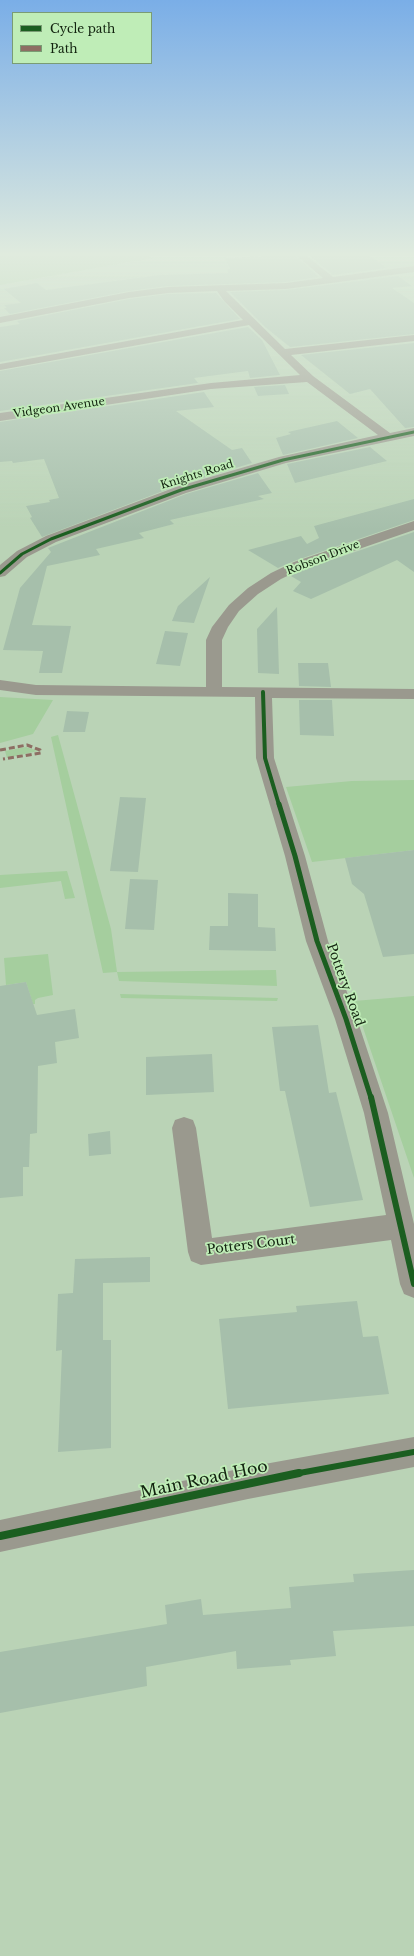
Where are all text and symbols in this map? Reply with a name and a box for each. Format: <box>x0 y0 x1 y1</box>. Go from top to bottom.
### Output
legend <box>12 12 152 64</box>
text: Cycle path <box>50 21 115 36</box>
text: Path <box>50 41 78 56</box>
street label: Vidgeon Avenue <box>12 395 106 421</box>
street label: Knights Road <box>159 458 235 492</box>
street label: Robson Drive <box>285 538 361 578</box>
street label: Pottery Road <box>323 941 367 1029</box>
street label: Potters Court <box>206 1232 296 1258</box>
street label: Main Road Hoo <box>139 1457 269 1503</box>

